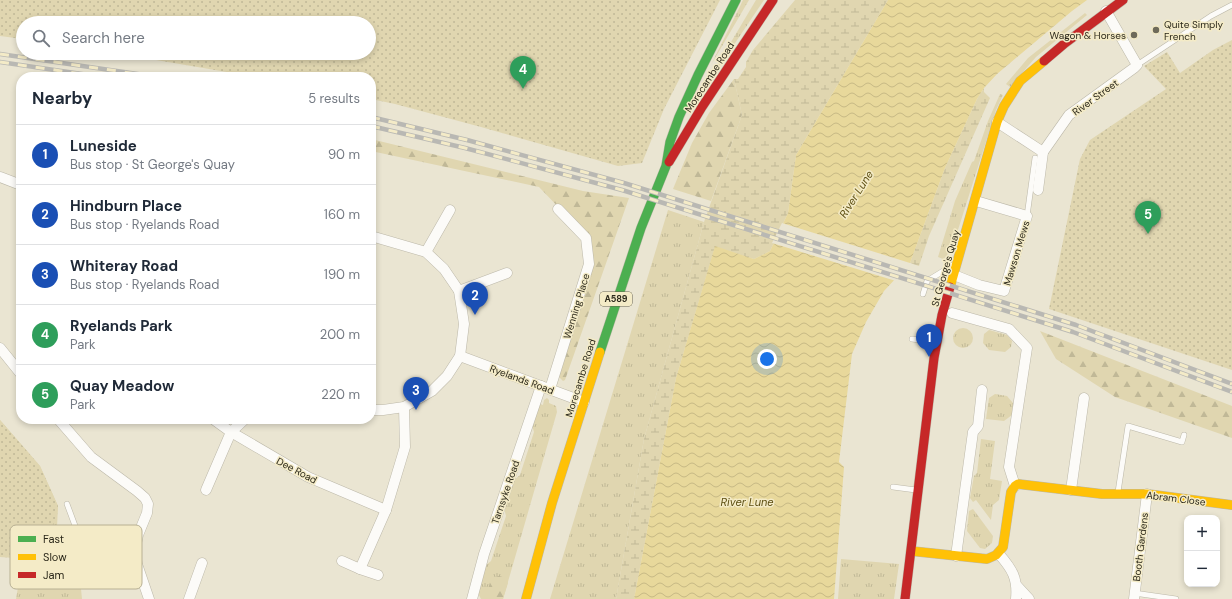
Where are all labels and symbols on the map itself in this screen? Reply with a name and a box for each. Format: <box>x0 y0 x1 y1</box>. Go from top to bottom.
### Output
place label: Quite Simply French <box>1164 18 1224 43</box>
marker: Quite Simply French <box>1151 25 1161 35</box>
place label: Wagon & Horses <box>1050 29 1126 42</box>
marker: Wagon & Horses <box>1129 30 1139 40</box>
street label: Morecambe Road <box>682 40 737 115</box>
pin: 4 <box>510 56 536 89</box>
street label: River Street <box>1070 76 1121 118</box>
water label: River Lune <box>836 168 876 220</box>
pin: 5 <box>1135 201 1161 234</box>
street label: Mawson Mews <box>1000 219 1033 287</box>
street label: St George's Quay <box>928 228 963 308</box>
street label: Wenning Place <box>560 272 593 340</box>
pin: 2 <box>462 282 488 315</box>
road number: A589 <box>600 292 632 306</box>
pin: 1 <box>916 324 942 357</box>
street label: Morecambe Road <box>562 337 599 419</box>
your location <box>757 349 777 369</box>
street label: Ryelands Road <box>488 362 556 397</box>
pin: 3 <box>403 377 429 410</box>
street label: Dee Road <box>274 454 319 487</box>
street label: Tarnsyke Road <box>489 459 522 526</box>
street label: Abram Close <box>1146 488 1207 509</box>
water label: River Lune <box>720 495 774 509</box>
street label: Booth Gardens <box>1130 512 1151 582</box>
legend <box>10 525 142 589</box>
text: Fast <box>43 532 64 546</box>
text: Slow <box>43 550 67 564</box>
text: Jam <box>43 568 64 582</box>

